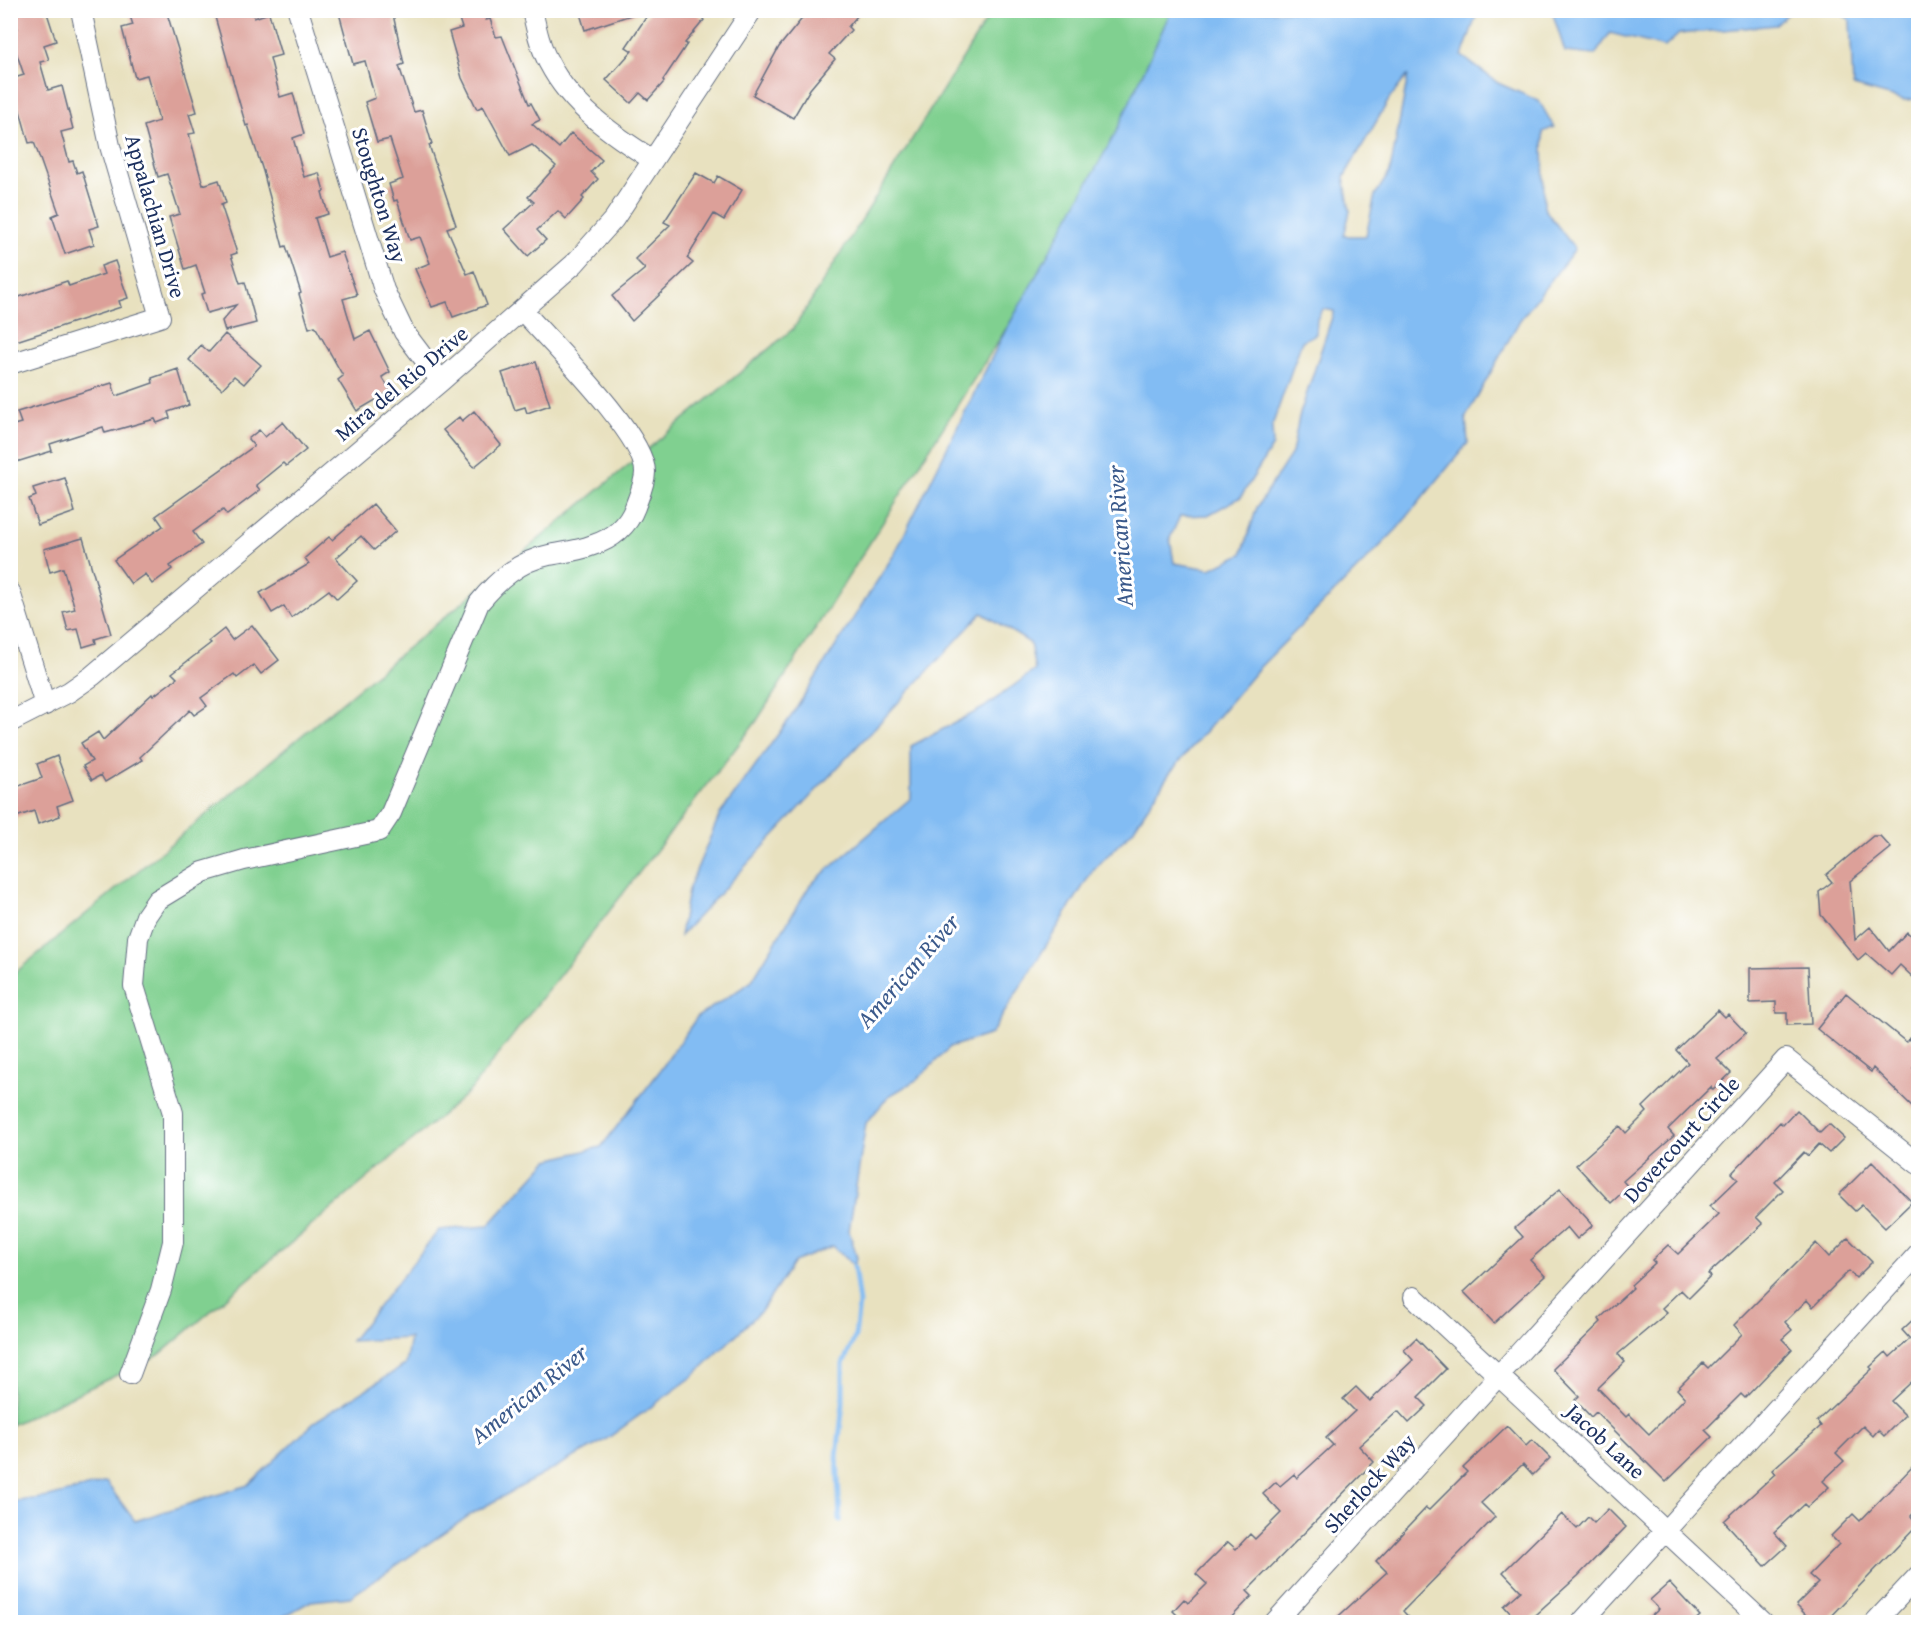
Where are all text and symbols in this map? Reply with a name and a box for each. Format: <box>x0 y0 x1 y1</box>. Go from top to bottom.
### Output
street label: Stoughton Way <box>344 123 416 267</box>
street label: Appalachian Drive <box>117 130 195 302</box>
street label: Mira del Rio Drive <box>327 317 475 449</box>
water label: American River <box>1097 463 1142 609</box>
water label: American River <box>847 905 968 1036</box>
street label: Dovercourt Circle <box>1615 1068 1747 1210</box>
water label: American River <box>462 1335 596 1453</box>
street label: Jacob Lane <box>1557 1394 1653 1486</box>
street label: Sherlock Way <box>1315 1426 1423 1540</box>

